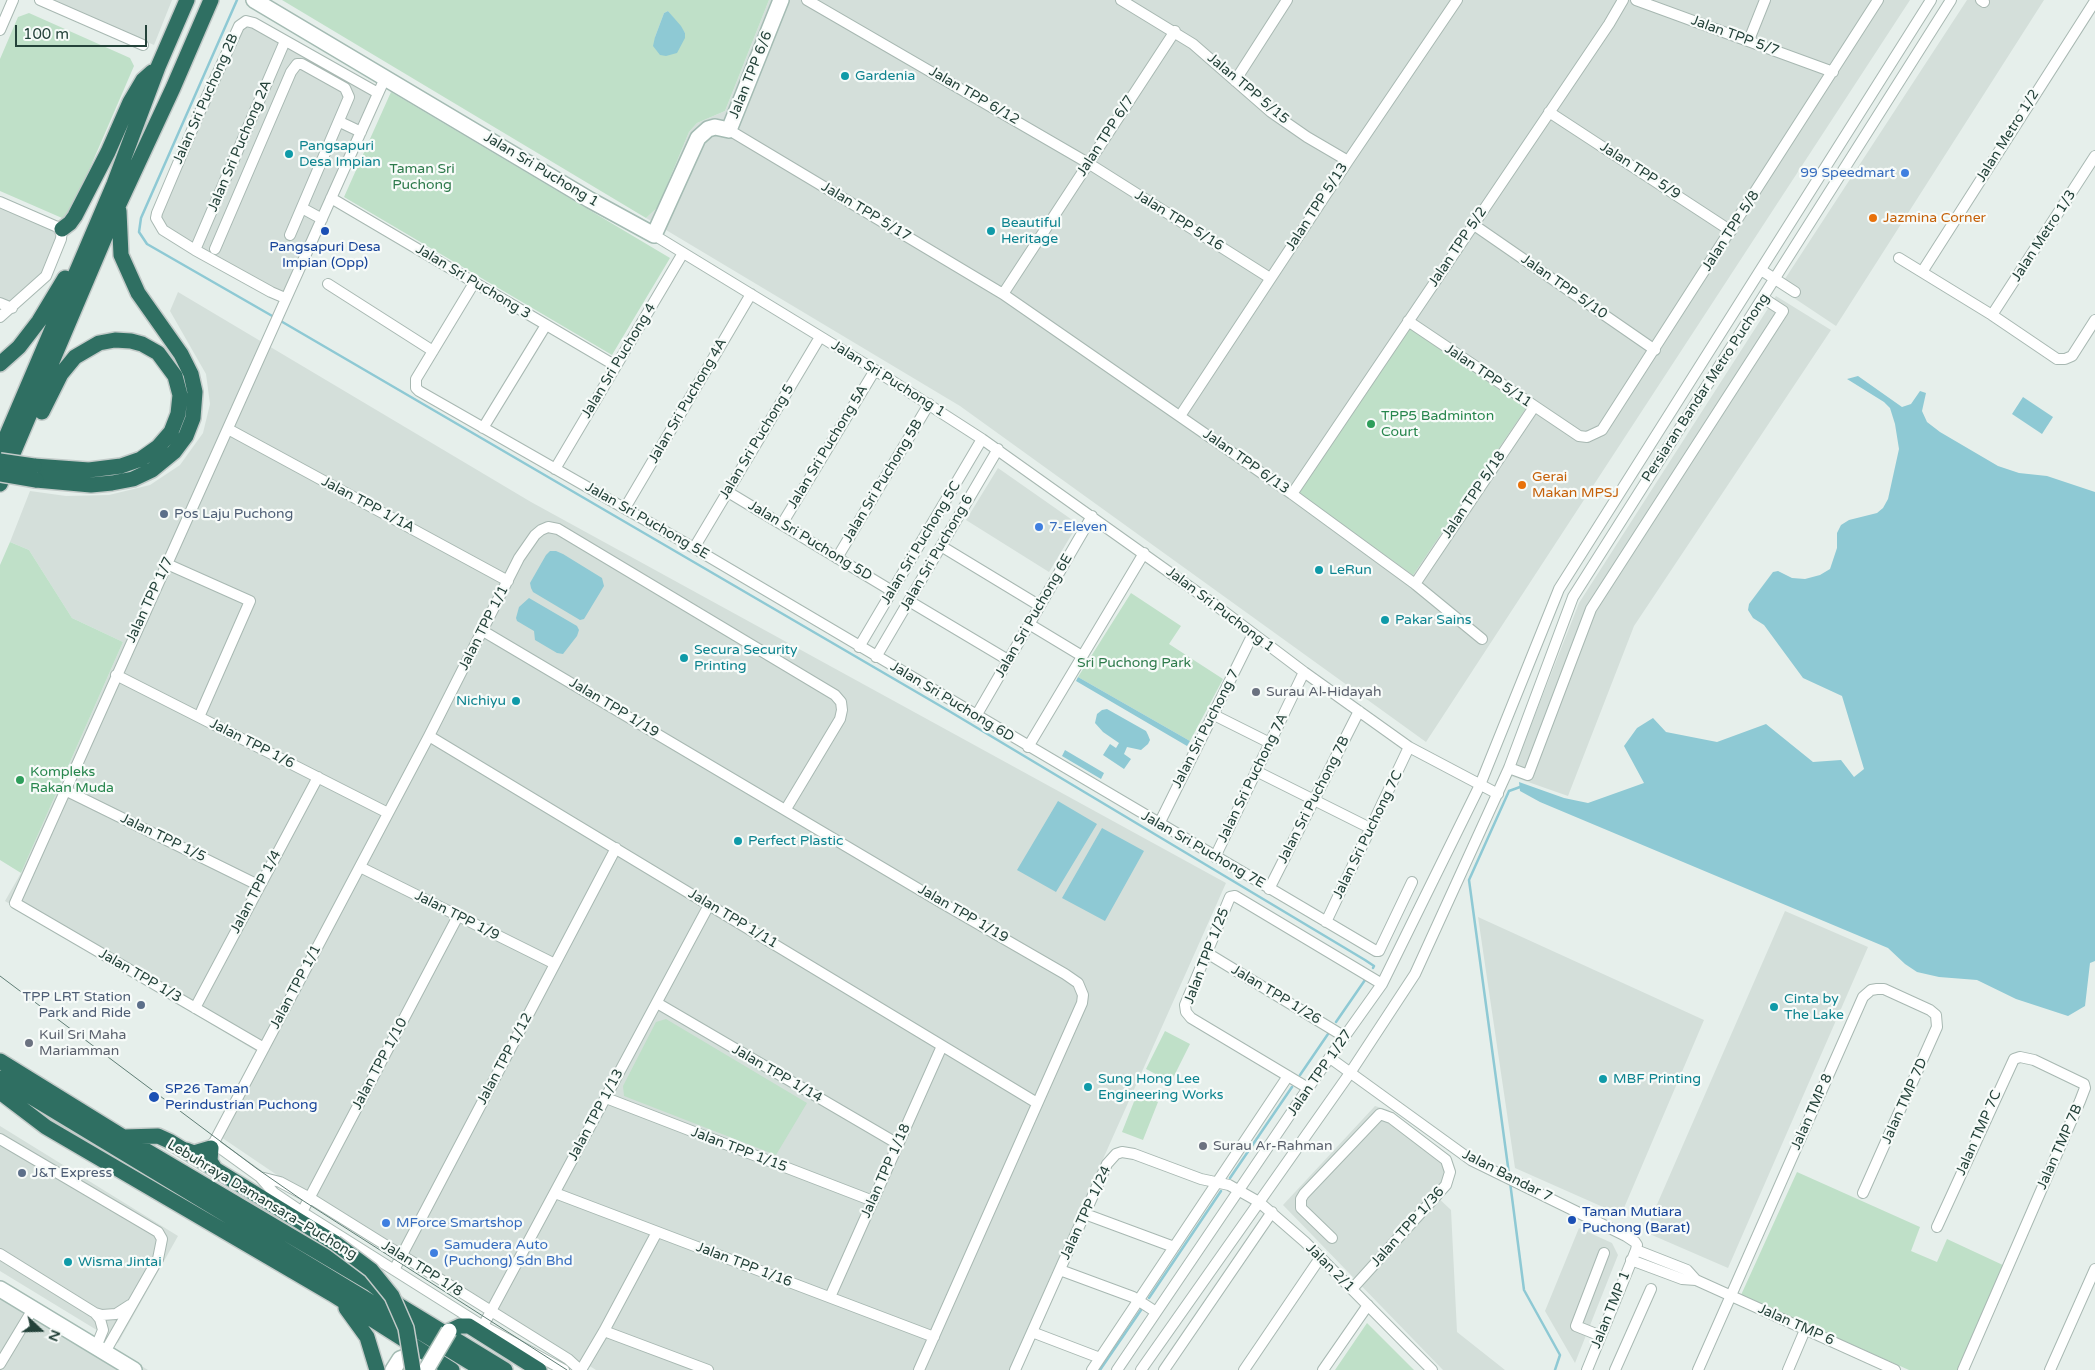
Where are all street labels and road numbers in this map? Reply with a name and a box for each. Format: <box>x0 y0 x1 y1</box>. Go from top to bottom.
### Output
street label: Jalan TPP 5/7 <box>1689 12 1781 60</box>
street label: Jalan TPP 6/6 <box>726 29 776 121</box>
street label: Jalan Sri Puchong 2B <box>170 31 242 167</box>
street label: Jalan TPP 5/15 <box>1204 50 1292 128</box>
street label: Jalan TPP 6/12 <box>926 63 1022 129</box>
street label: Jalan Sri Puchong 2A <box>205 78 275 214</box>
street label: Jalan Metro 1/2 <box>1973 87 2043 185</box>
street label: Jalan TPP 6/7 <box>1074 93 1138 179</box>
street label: Jalan Sri Puchong 1 <box>481 129 601 211</box>
street label: Jalan TPP 5/9 <box>1597 139 1683 203</box>
street label: Jalan TPP 5/13 <box>1282 160 1352 254</box>
street label: Jalan TPP 5/17 <box>818 179 914 245</box>
street label: Jalan TPP 5/16 <box>1132 187 1226 255</box>
street label: Jalan Metro 1/3 <box>2008 187 2080 285</box>
street label: Jalan TPP 5/8 <box>1699 188 1763 274</box>
street label: Jalan TPP 5/2 <box>1425 204 1491 290</box>
street label: Jalan Sri Puchong 3 <box>413 241 533 323</box>
street label: Jalan TPP 5/10 <box>1518 251 1610 323</box>
street label: Persiaran Bandar Metro Puchong <box>1639 291 1773 485</box>
street label: Jalan Sri Puchong 4 <box>578 301 660 421</box>
street label: Jalan Sri Puchong 4A <box>645 336 731 466</box>
street label: Jalan Sri Puchong 1 <box>828 337 948 421</box>
street label: Jalan TPP 5/11 <box>1441 341 1535 411</box>
street label: Jalan Sri Puchong 5 <box>716 382 798 502</box>
street label: Jalan Sri Puchong 5A <box>784 382 872 512</box>
street label: Jalan Sri Puchong 5B <box>840 416 926 546</box>
street label: Jalan TPP 6/13 <box>1200 426 1292 498</box>
street label: Jalan TPP 5/18 <box>1439 448 1509 542</box>
street label: Jalan TPP 1/1A <box>319 473 417 537</box>
street label: Jalan Sri Puchong 5C <box>878 478 964 608</box>
street label: Jalan Sri Puchong 5E <box>582 479 712 563</box>
street label: Jalan Sri Puchong 6 <box>897 492 977 614</box>
street label: Jalan Sri Puchong 5D <box>745 497 875 585</box>
street label: Jalan Sri Puchong 6E <box>992 551 1076 681</box>
street label: Jalan TPP 1/7 <box>123 554 177 646</box>
street label: Jalan Sri Puchong 1 <box>1163 564 1277 656</box>
street label: Jalan TPP 1/1 <box>455 583 513 673</box>
street label: Jalan Sri Puchong 6D <box>887 658 1017 746</box>
street label: Jalan Sri Puchong 7 <box>1169 667 1243 791</box>
street label: Jalan TPP 1/19 <box>566 675 662 741</box>
street label: Jalan Sri Puchong 7A <box>1214 711 1292 845</box>
street label: Jalan TPP 1/6 <box>207 715 297 773</box>
street label: Jalan Sri Puchong 7B <box>1275 733 1353 867</box>
street label: Jalan Sri Puchong 7C <box>1330 768 1406 902</box>
street label: Jalan Sri Puchong 7E <box>1138 808 1268 892</box>
street label: Jalan TPP 1/5 <box>118 810 208 866</box>
street label: Jalan TPP 1/4 <box>227 848 285 936</box>
street label: Jalan TPP 1/19 <box>915 881 1011 947</box>
street label: Jalan TPP 1/11 <box>685 886 781 952</box>
street label: Jalan TPP 1/9 <box>412 887 502 945</box>
street label: Jalan TPP 1/25 <box>1181 906 1233 1006</box>
street label: Jalan TPP 1/1 <box>267 942 325 1032</box>
street label: Jalan TPP 1/3 <box>96 946 184 1006</box>
street label: Jalan TPP 1/26 <box>1228 962 1324 1028</box>
street label: Jalan TPP 1/12 <box>474 1010 536 1108</box>
street label: Jalan TPP 1/10 <box>349 1015 411 1113</box>
street label: Jalan TPP 1/27 <box>1284 1027 1356 1119</box>
street label: Jalan TPP 1/14 <box>729 1041 825 1107</box>
street label: Jalan TMP 7D <box>1879 1055 1931 1147</box>
street label: Jalan TPP 1/13 <box>565 1066 627 1164</box>
street label: Jalan TMP 8 <box>1788 1071 1836 1153</box>
street label: Jalan TMP 7C <box>1953 1088 2005 1178</box>
street label: Jalan TMP 7B <box>2034 1102 2086 1192</box>
street label: Jalan TPP 1/18 <box>858 1121 914 1221</box>
street label: Jalan TPP 1/15 <box>689 1124 789 1176</box>
street label: Lebuhraya Damansara–Puchong <box>164 1137 360 1263</box>
street label: Jalan Bandar 7 <box>1459 1146 1555 1206</box>
street label: Jalan TPP 1/24 <box>1057 1163 1115 1263</box>
street label: Jalan TPP 1/36 <box>1368 1184 1448 1270</box>
street label: Jalan TPP 1/8 <box>378 1237 466 1301</box>
street label: Jalan TPP 1/16 <box>694 1239 794 1291</box>
street label: Jalan 2/1 <box>1302 1240 1358 1296</box>
street label: Jalan TMP 1 <box>1588 1269 1634 1351</box>
street label: Jalan TMP 6 <box>1755 1301 1837 1349</box>

